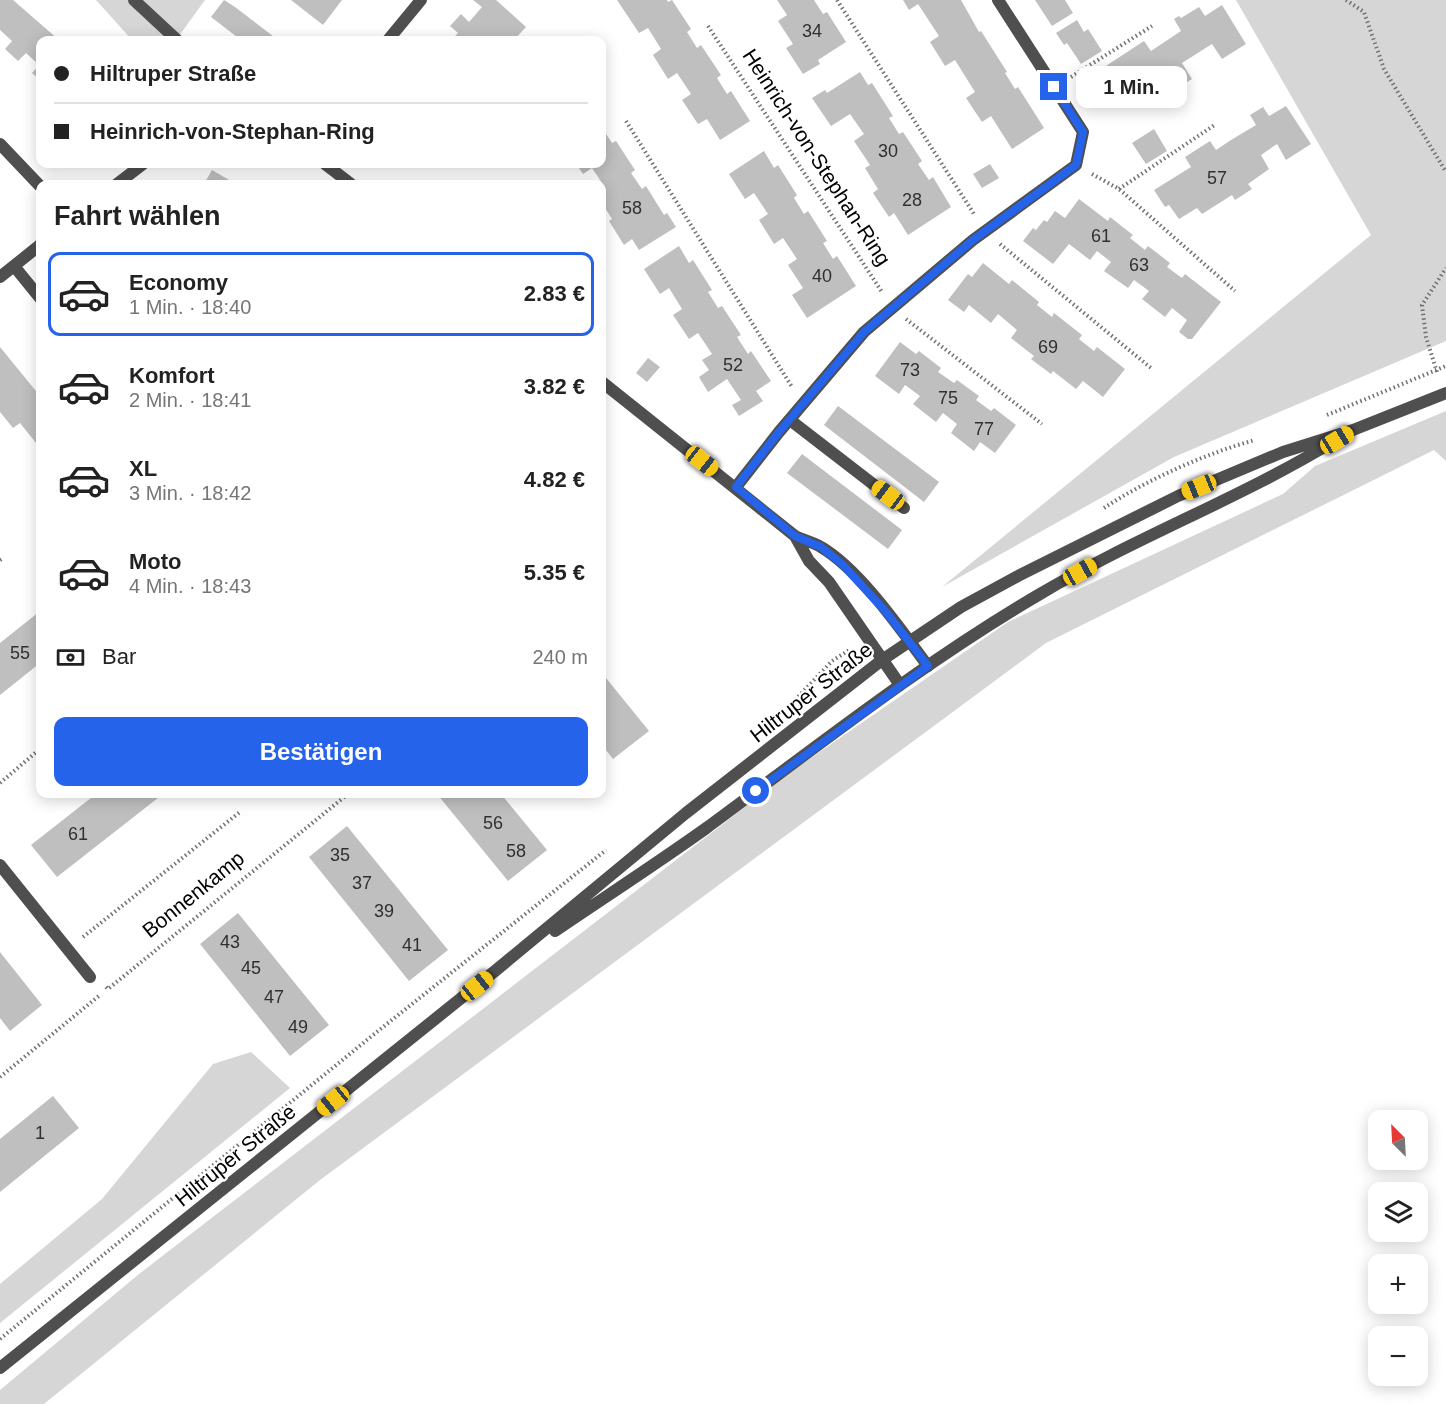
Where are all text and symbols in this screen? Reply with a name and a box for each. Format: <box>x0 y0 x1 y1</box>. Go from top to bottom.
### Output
house number: 34 <box>802 21 822 41</box>
street label: Heinrich-von-Stephan-Ring <box>738 45 896 269</box>
text: Hiltruper Straße <box>90 61 256 86</box>
callout: 1 Min. <box>1075 66 1186 108</box>
route end <box>1040 73 1067 100</box>
text: 1 Min. <box>1103 76 1160 98</box>
text: Heinrich-von-Stephan-Ring <box>90 119 375 144</box>
house number: 30 <box>878 141 898 161</box>
house number: 57 <box>1207 168 1227 188</box>
house number: 28 <box>902 190 922 210</box>
house number: 58 <box>622 198 642 218</box>
text: Fahrt wählen <box>54 201 221 231</box>
house number: 61 <box>1091 226 1111 246</box>
house number: 63 <box>1129 255 1149 275</box>
house number: 40 <box>812 266 832 286</box>
icon: car <box>57 267 111 321</box>
text: Economy <box>129 270 228 295</box>
text: 2.83 € <box>524 281 585 306</box>
text: 1 Min. · 18:40 <box>129 296 251 318</box>
house number: 69 <box>1038 337 1058 357</box>
house number: 52 <box>723 355 743 375</box>
icon: car <box>57 360 111 414</box>
house number: 73 <box>900 360 920 380</box>
text: Komfort <box>129 363 215 388</box>
text: 3.82 € <box>524 374 585 399</box>
house number: 75 <box>938 388 958 408</box>
text: 2 Min. · 18:41 <box>129 389 251 411</box>
house number: 77 <box>974 419 994 439</box>
car <box>1317 423 1357 457</box>
car <box>682 443 722 479</box>
icon: car <box>57 453 111 507</box>
text: XL <box>129 456 157 481</box>
text: 4.82 € <box>524 467 585 492</box>
car <box>1179 472 1219 502</box>
car <box>868 477 908 513</box>
text: 3 Min. · 18:42 <box>129 482 251 504</box>
icon: car <box>57 546 111 600</box>
text: Moto <box>129 549 182 574</box>
car <box>1060 555 1100 589</box>
text: 5.35 € <box>524 560 585 585</box>
text: 4 Min. · 18:43 <box>129 575 251 597</box>
street label: Hiltruper Straße <box>746 637 876 747</box>
icon: cash <box>54 641 87 674</box>
house number: 55 <box>10 643 30 663</box>
text: Bar <box>102 644 136 669</box>
text: 240 m <box>532 646 588 668</box>
button: Bestätigen <box>54 717 588 786</box>
route start <box>742 777 769 804</box>
house number: 56 <box>483 813 503 833</box>
house number: 61 <box>68 824 88 844</box>
house number: 58 <box>506 841 526 861</box>
house number: 35 <box>330 845 350 865</box>
street label: Bonnenkamp <box>138 846 248 942</box>
house number: 37 <box>352 873 372 893</box>
house number: 39 <box>374 901 394 921</box>
house number: 43 <box>220 932 240 952</box>
house number: 41 <box>402 935 422 955</box>
house number: 45 <box>241 958 261 978</box>
car <box>457 968 497 1004</box>
house number: 47 <box>264 987 284 1007</box>
house number: 49 <box>288 1017 308 1037</box>
car <box>313 1083 353 1119</box>
street label: Hiltruper Straße <box>170 1099 300 1211</box>
north arrow <box>1368 1110 1428 1170</box>
map controls <box>1368 1110 1428 1386</box>
house number: 1 <box>35 1123 45 1143</box>
button: layers <box>1368 1182 1428 1242</box>
button: + <box>1368 1254 1428 1314</box>
button: − <box>1368 1326 1428 1386</box>

